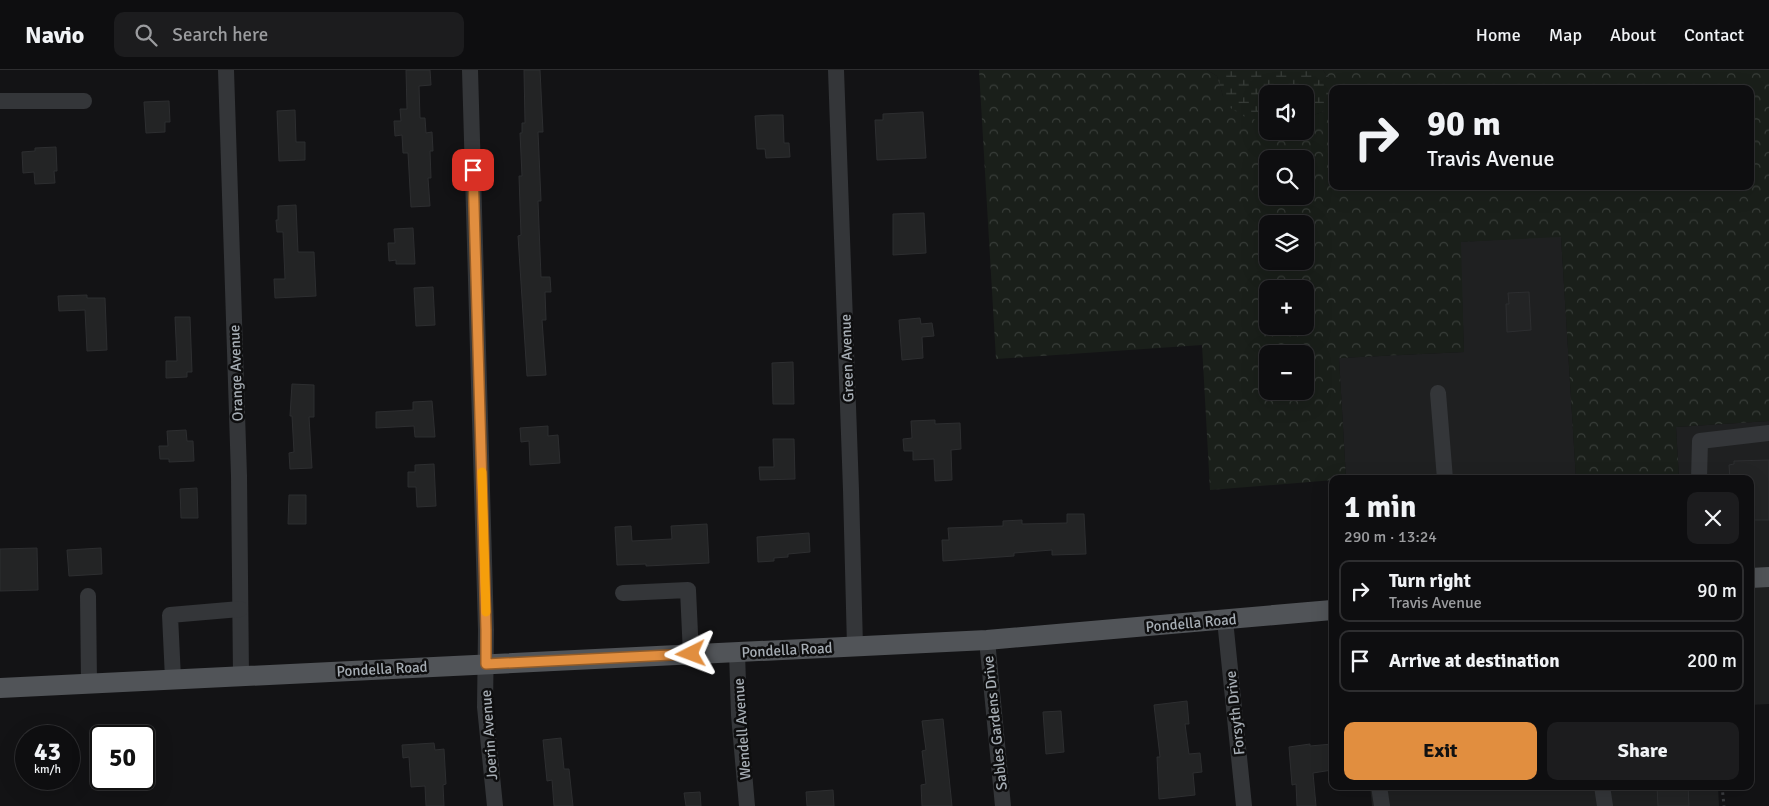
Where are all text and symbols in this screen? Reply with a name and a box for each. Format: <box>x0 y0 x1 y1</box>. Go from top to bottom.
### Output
search box <box>114 12 464 57</box>
text: Navio <box>25 20 84 50</box>
icon: search <box>132 21 160 49</box>
text: Search here <box>172 23 268 47</box>
text: Home <box>1476 24 1521 46</box>
text: Map <box>1549 24 1582 46</box>
text: About <box>1610 24 1656 46</box>
text: Contact <box>1684 24 1744 46</box>
map controls <box>1259 85 1314 400</box>
button: sound <box>1259 85 1314 140</box>
text: 90 m <box>1427 102 1501 145</box>
icon: right <box>1344 105 1409 170</box>
text: Travis Avenue <box>1427 145 1554 172</box>
pin <box>452 149 494 191</box>
button: search <box>1259 150 1314 205</box>
icon: arrive <box>459 156 487 184</box>
button: layers <box>1259 215 1314 270</box>
button: + <box>1259 280 1314 335</box>
street label: Green Avenue <box>836 314 858 402</box>
street label: Orange Avenue <box>225 324 247 422</box>
button: − <box>1259 345 1314 400</box>
text: 1 min <box>1344 489 1416 526</box>
button: close <box>1687 492 1739 544</box>
text: 290 m · 13:24 <box>1344 527 1437 547</box>
text: Turn right <box>1389 569 1471 593</box>
icon: right <box>1346 577 1374 605</box>
text: 90 m <box>1697 579 1737 603</box>
text: Travis Avenue <box>1389 593 1482 613</box>
street label: Pondella Road <box>1145 610 1237 636</box>
position arrow <box>664 627 716 679</box>
street label: Pondella Road <box>741 639 833 661</box>
icon: arrive <box>1346 647 1374 675</box>
text: Arrive at destination <box>1389 649 1560 673</box>
text: 200 m <box>1687 649 1737 673</box>
street label: Sables Gardens Drive <box>979 655 1011 791</box>
street label: Pondella Road <box>336 658 428 680</box>
street label: Forsyth Drive <box>1222 670 1248 756</box>
street label: Wendell Avenue <box>729 677 755 781</box>
street label: Joerin Avenue <box>477 689 501 781</box>
button: Exit <box>1344 722 1537 780</box>
button: Share <box>1547 722 1739 780</box>
speed limit sign: 50 <box>90 725 155 790</box>
text: 43 <box>34 736 61 767</box>
text: km/h <box>34 762 61 777</box>

